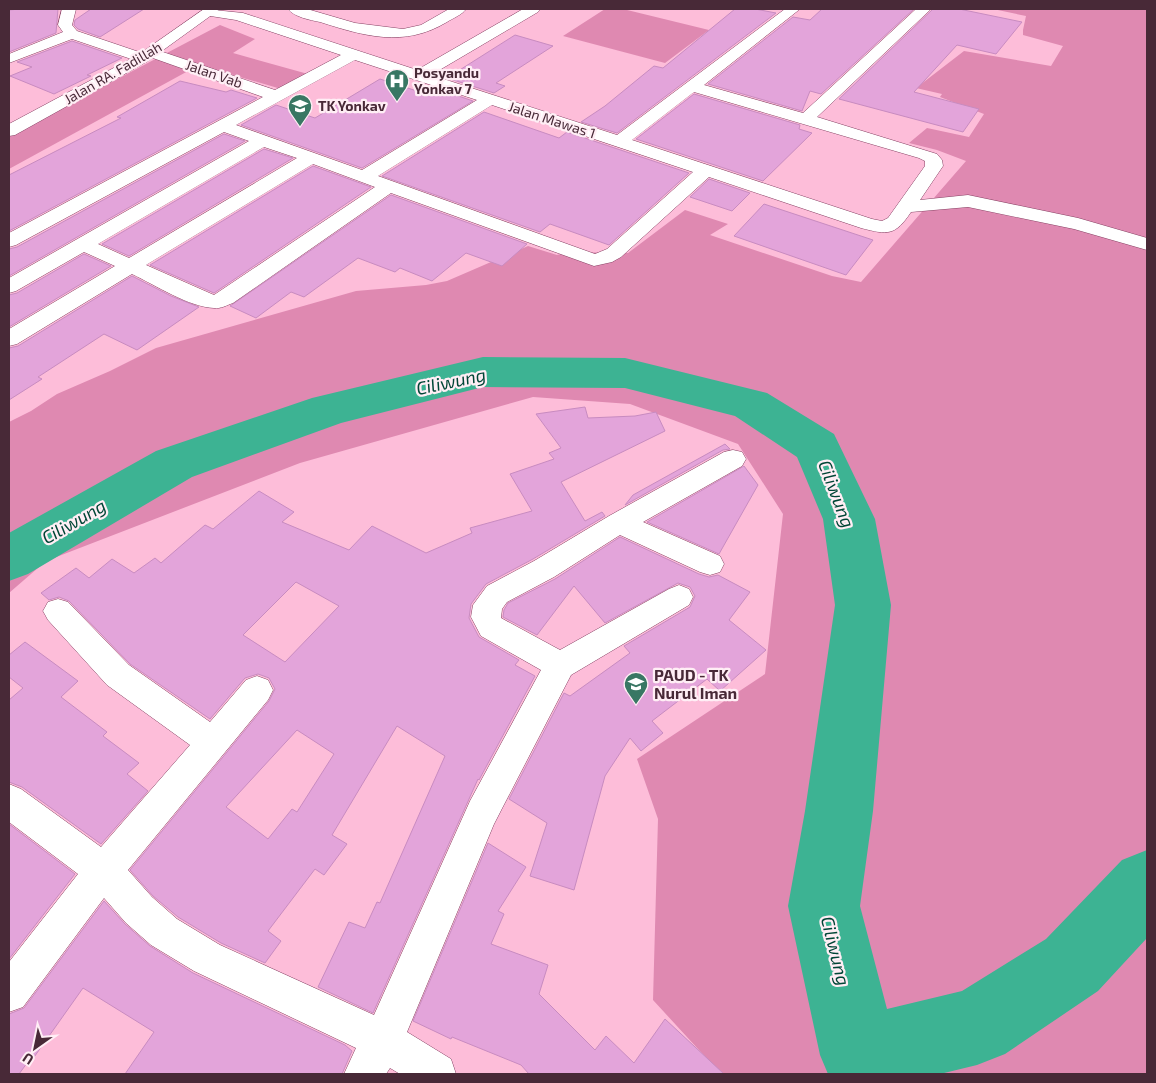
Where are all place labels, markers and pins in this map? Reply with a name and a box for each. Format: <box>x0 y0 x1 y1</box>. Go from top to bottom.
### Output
place label: Posyandu Yonkav 7 <box>414 64 479 97</box>
hospital icon: Posyandu Yonkav 7 <box>384 68 410 102</box>
school or university icon: TK Yonkav <box>287 93 313 127</box>
place label: TK Yonkav <box>318 97 386 114</box>
place label: PAUD - TK Nurul Iman <box>654 665 737 702</box>
school or university icon: PAUD - TK Nurul Iman <box>623 671 649 705</box>

